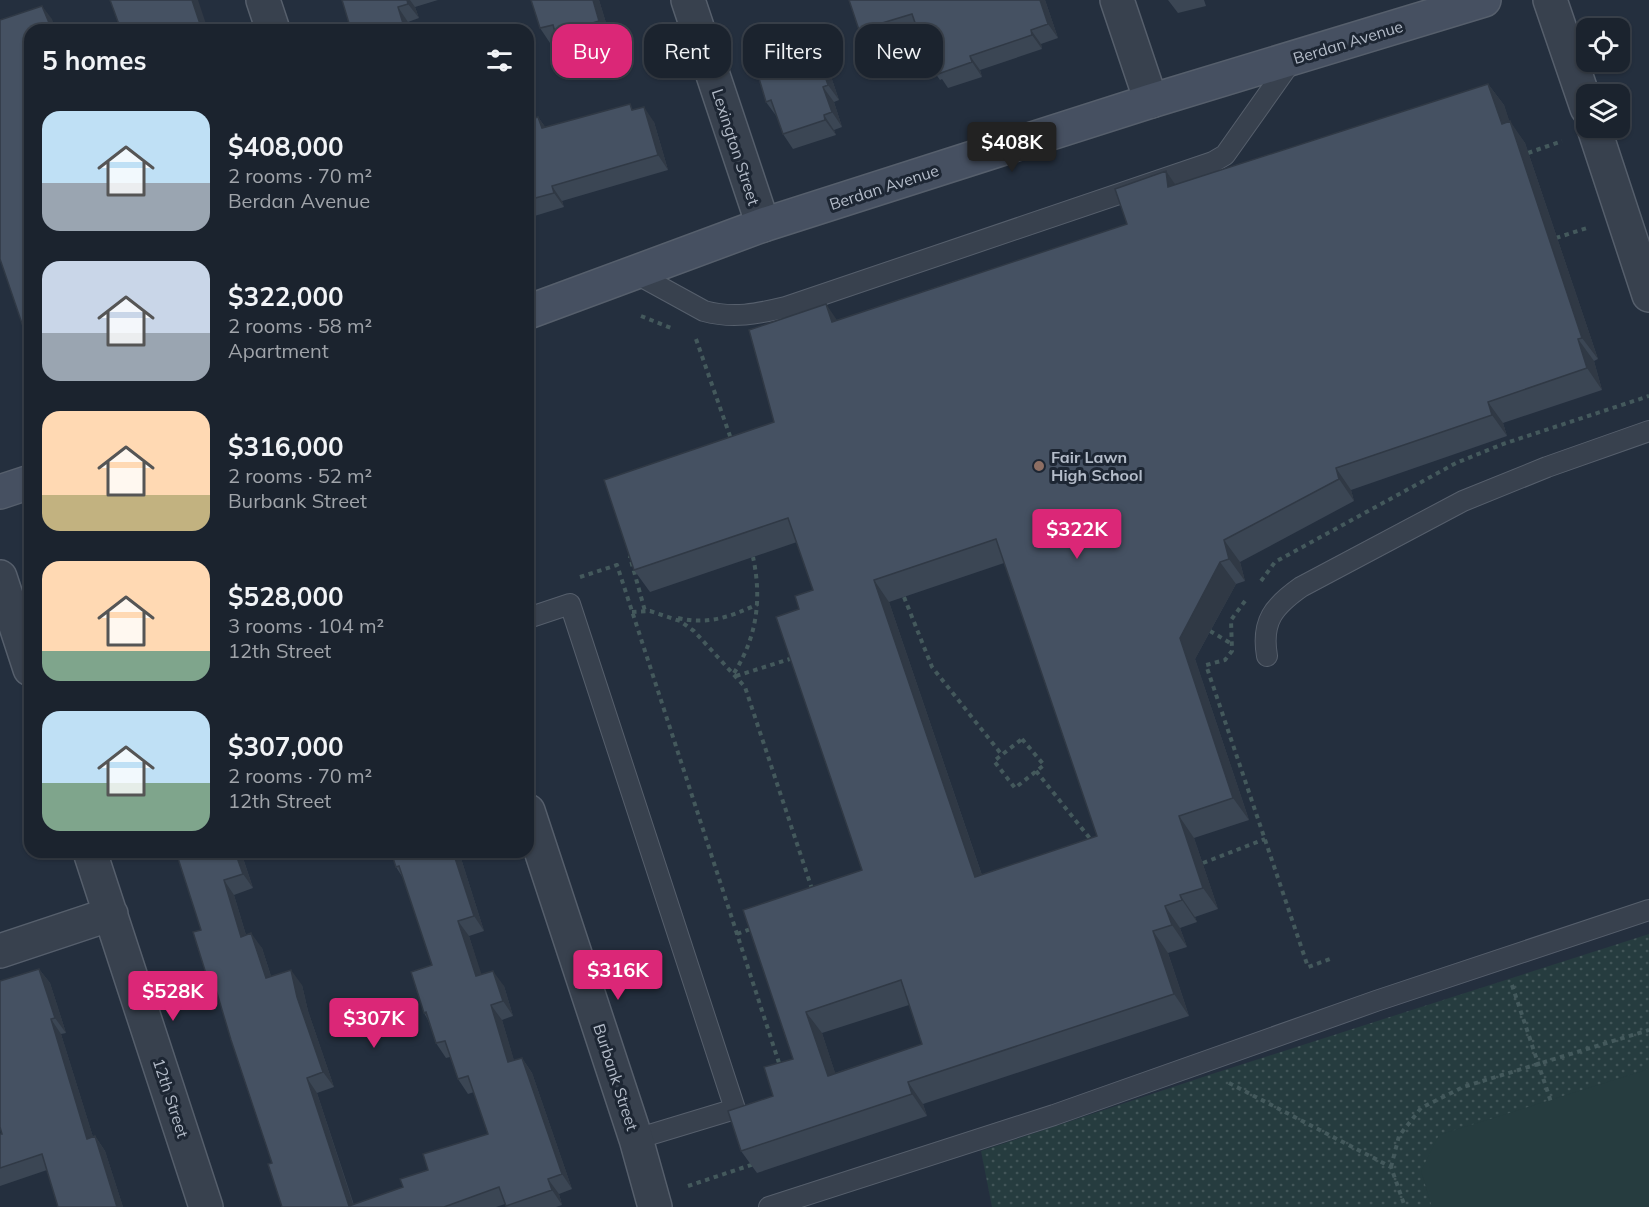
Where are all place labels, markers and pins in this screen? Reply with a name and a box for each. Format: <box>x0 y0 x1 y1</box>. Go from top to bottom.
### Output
pin: $408K <box>970 122 1054 173</box>
place label: Fair Lawn High School <box>1051 447 1143 485</box>
marker: Fair Lawn High School <box>1032 459 1046 473</box>
pin: $322K <box>1035 509 1119 560</box>
pin: $316K <box>576 950 660 1001</box>
pin: $528K <box>131 971 215 1022</box>
pin: $307K <box>332 998 416 1049</box>

